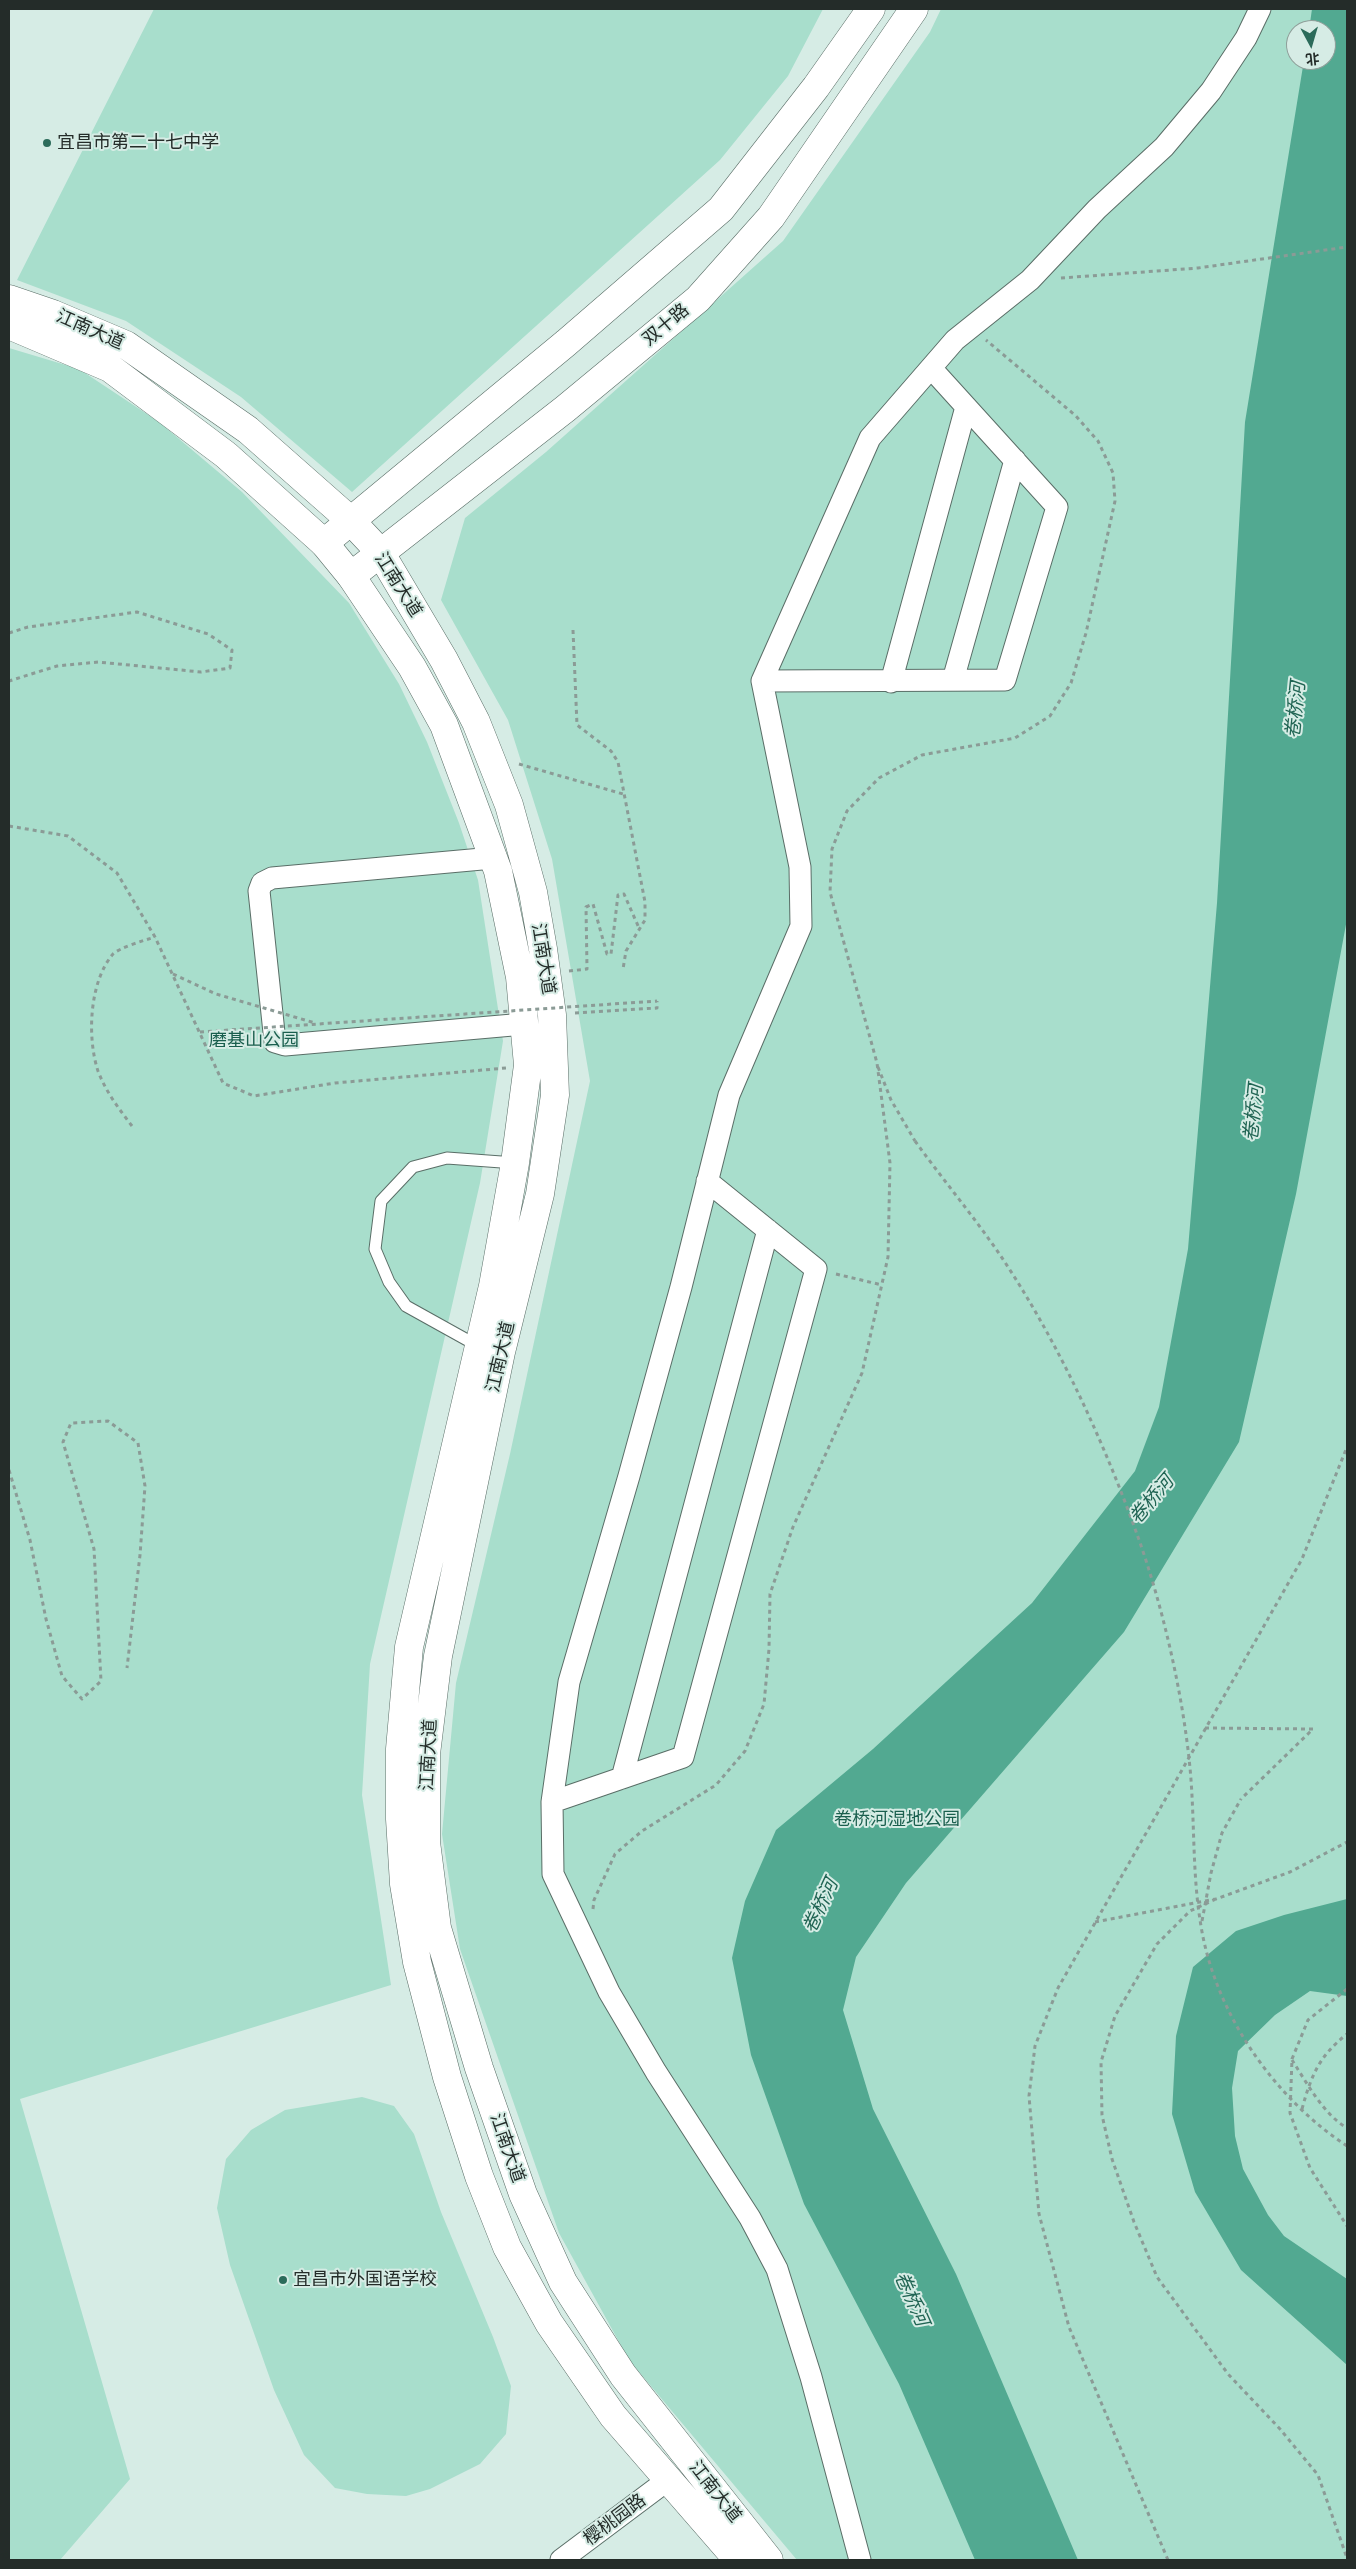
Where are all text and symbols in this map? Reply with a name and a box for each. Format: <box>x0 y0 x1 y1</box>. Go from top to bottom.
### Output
north arrow <box>1286 20 1336 70</box>
text: 北 <box>1305 49 1320 69</box>
place label: 宜昌市第二十七中学 <box>57 132 219 154</box>
marker: 宜昌市第二十七中学 <box>41 137 53 149</box>
street label: 双十路 <box>638 299 694 351</box>
street label: 江南大道 <box>53 305 127 355</box>
street label: 江南大道 <box>370 549 426 621</box>
water label: 卷桥河 <box>1282 680 1310 740</box>
street label: 江南大道 <box>527 922 559 996</box>
park label: 磨基山公园 <box>209 1030 299 1052</box>
water label: 卷桥河 <box>1240 1083 1268 1143</box>
street label: 江南大道 <box>482 1319 520 1395</box>
water label: 卷桥河 <box>1125 1471 1179 1529</box>
street label: 江南大道 <box>416 1718 442 1792</box>
park label: 卷桥河湿地公园 <box>834 1809 960 1831</box>
water label: 卷桥河 <box>799 1875 843 1937</box>
street label: 江南大道 <box>485 2110 529 2186</box>
water label: 卷桥河 <box>889 2268 933 2330</box>
place label: 宜昌市外国语学校 <box>293 2269 437 2291</box>
marker: 宜昌市外国语学校 <box>277 2274 289 2286</box>
street label: 江南大道 <box>684 2457 746 2527</box>
street label: 樱桃园路 <box>580 2490 650 2550</box>

